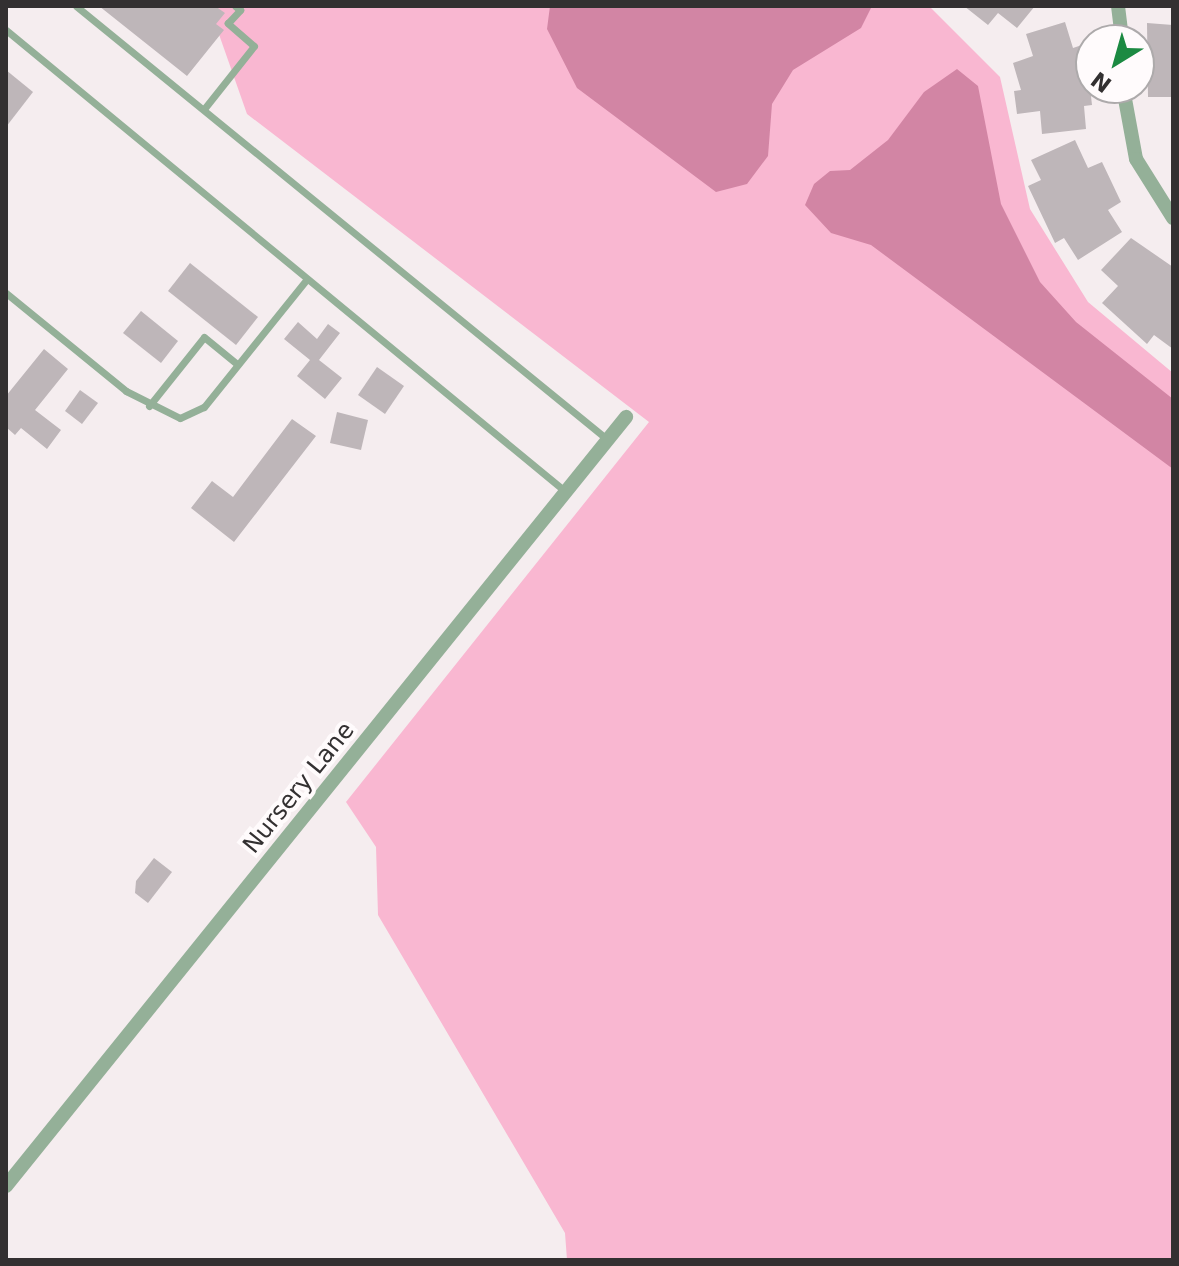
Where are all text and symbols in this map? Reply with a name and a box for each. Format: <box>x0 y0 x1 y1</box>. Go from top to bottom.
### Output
north arrow <box>1075 24 1155 104</box>
text: N <box>1087 66 1116 98</box>
street label: Nursery Lane <box>237 717 361 859</box>

